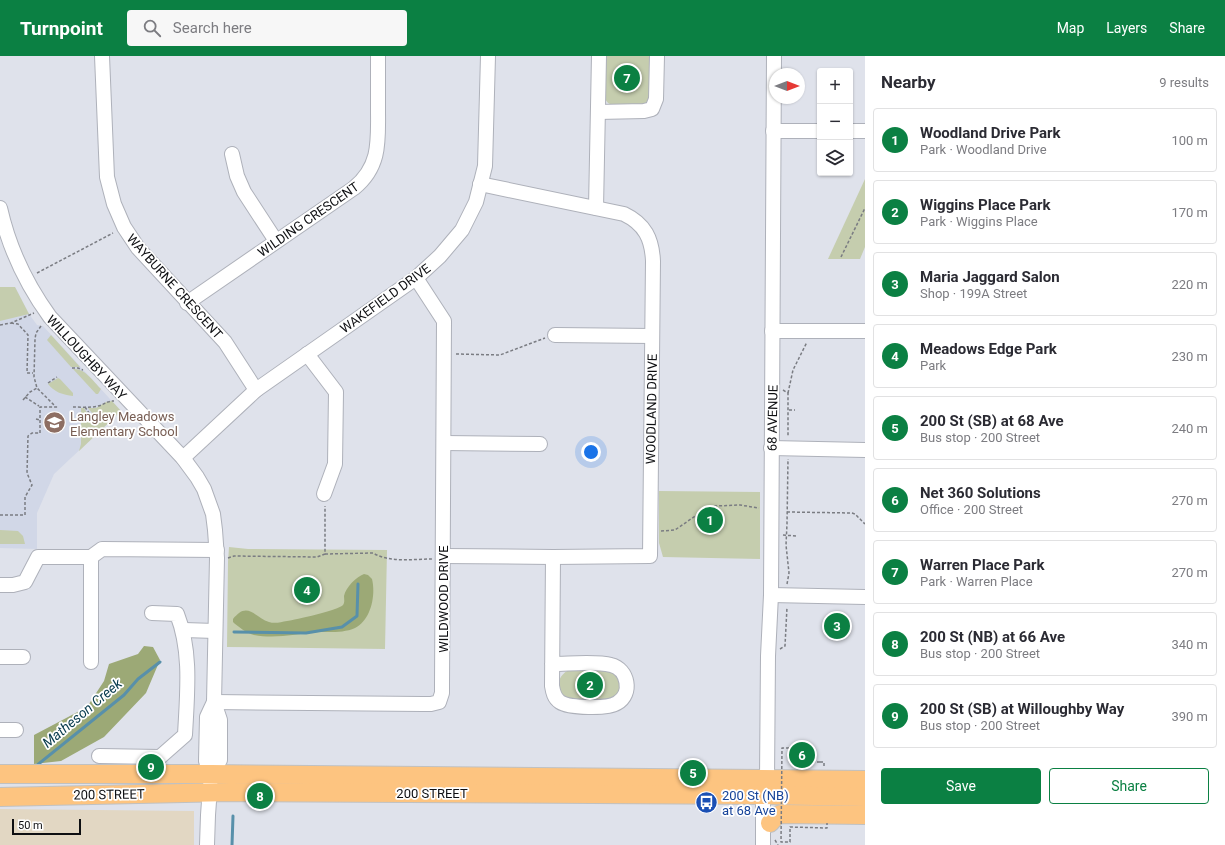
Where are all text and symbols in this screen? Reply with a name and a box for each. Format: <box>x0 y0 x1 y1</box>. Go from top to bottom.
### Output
search box <box>127 10 407 46</box>
text: Turnpoint <box>20 17 103 40</box>
icon: search <box>141 17 163 39</box>
text: Search here <box>173 19 252 37</box>
text: Map <box>1057 20 1084 36</box>
text: Layers <box>1106 20 1147 36</box>
text: Share <box>1169 20 1205 36</box>
pin: 7 <box>614 63 640 93</box>
north arrow <box>769 68 805 104</box>
map controls <box>817 68 853 176</box>
button: + <box>817 68 853 104</box>
text: Nearby <box>881 72 936 92</box>
text: 9 results <box>1159 75 1209 90</box>
button: − <box>817 104 853 140</box>
text: Woodland Drive Park <box>920 124 1061 142</box>
text: 1 <box>891 133 899 148</box>
text: 100 m <box>1171 133 1208 148</box>
button: layers <box>817 140 853 176</box>
text: Park · Woodland Drive <box>920 142 1047 157</box>
street label: WILDING CRESCENT <box>255 179 362 260</box>
text: Wiggins Place Park <box>920 196 1050 214</box>
text: 2 <box>891 205 899 220</box>
text: 170 m <box>1171 205 1208 220</box>
text: Park · Wiggins Place <box>920 214 1038 229</box>
street label: WAYBURNE CRESCENT <box>124 231 226 342</box>
street label: WAKEFIELD DRIVE <box>337 261 433 336</box>
text: Maria Jaggard Salon <box>920 268 1060 286</box>
text: 3 <box>891 277 899 292</box>
text: 220 m <box>1171 277 1208 292</box>
text: Shop · 199A Street <box>920 286 1027 301</box>
street label: WILLOUGHBY WAY <box>44 312 130 403</box>
text: Meadows Edge Park <box>920 340 1057 358</box>
text: 4 <box>891 349 899 364</box>
text: 230 m <box>1171 349 1208 364</box>
street label: WOODLAND DRIVE <box>643 354 660 464</box>
text: Park <box>920 358 946 373</box>
street label: 68 AVENUE <box>764 385 781 451</box>
place label: Langley Meadows Elementary School <box>70 409 178 439</box>
school or university icon: Langley Meadows Elementary School <box>41 410 67 436</box>
text: 200 St (SB) at 68 Ave <box>920 412 1064 430</box>
text: 5 <box>891 421 899 436</box>
text: 240 m <box>1171 421 1208 436</box>
text: Bus stop · 200 Street <box>920 430 1040 445</box>
your location <box>581 442 601 462</box>
text: Net 360 Solutions <box>920 484 1041 502</box>
text: 6 <box>891 493 899 508</box>
text: 270 m <box>1171 493 1208 508</box>
text: Office · 200 Street <box>920 502 1023 517</box>
pin: 1 <box>697 505 723 535</box>
street label: WILDWOOD DRIVE <box>436 545 451 653</box>
text: Warren Place Park <box>920 556 1044 574</box>
text: 7 <box>891 565 899 580</box>
text: 270 m <box>1171 565 1208 580</box>
text: Park · Warren Place <box>920 574 1033 589</box>
pin: 4 <box>294 575 320 605</box>
pin: 3 <box>824 611 850 641</box>
text: 200 St (NB) at 66 Ave <box>920 628 1065 646</box>
text: 8 <box>891 637 899 652</box>
text: 340 m <box>1171 637 1208 652</box>
text: Bus stop · 200 Street <box>920 646 1040 661</box>
pin: 2 <box>577 670 603 700</box>
water label: Matheson Creek <box>39 674 126 751</box>
text: 200 St (SB) at Willoughby Way <box>920 700 1124 718</box>
text: 9 <box>891 709 899 724</box>
text: 390 m <box>1171 709 1208 724</box>
text: Bus stop · 200 Street <box>920 718 1040 733</box>
pin: 6 <box>789 740 815 770</box>
pin: 9 <box>138 752 164 782</box>
pin: 5 <box>680 758 706 788</box>
button: Save <box>881 768 1041 804</box>
button: Share <box>1049 768 1209 804</box>
pin: 8 <box>247 781 273 811</box>
street label: 200 STREET <box>73 786 145 803</box>
street label: 200 STREET <box>396 786 468 801</box>
place label: 200 St (NB) at 68 Ave <box>722 788 789 818</box>
bus stop icon: 200 St (NB) at 68 Ave <box>693 789 719 815</box>
scale bar <box>12 817 81 836</box>
text: 50 m <box>18 819 43 832</box>

